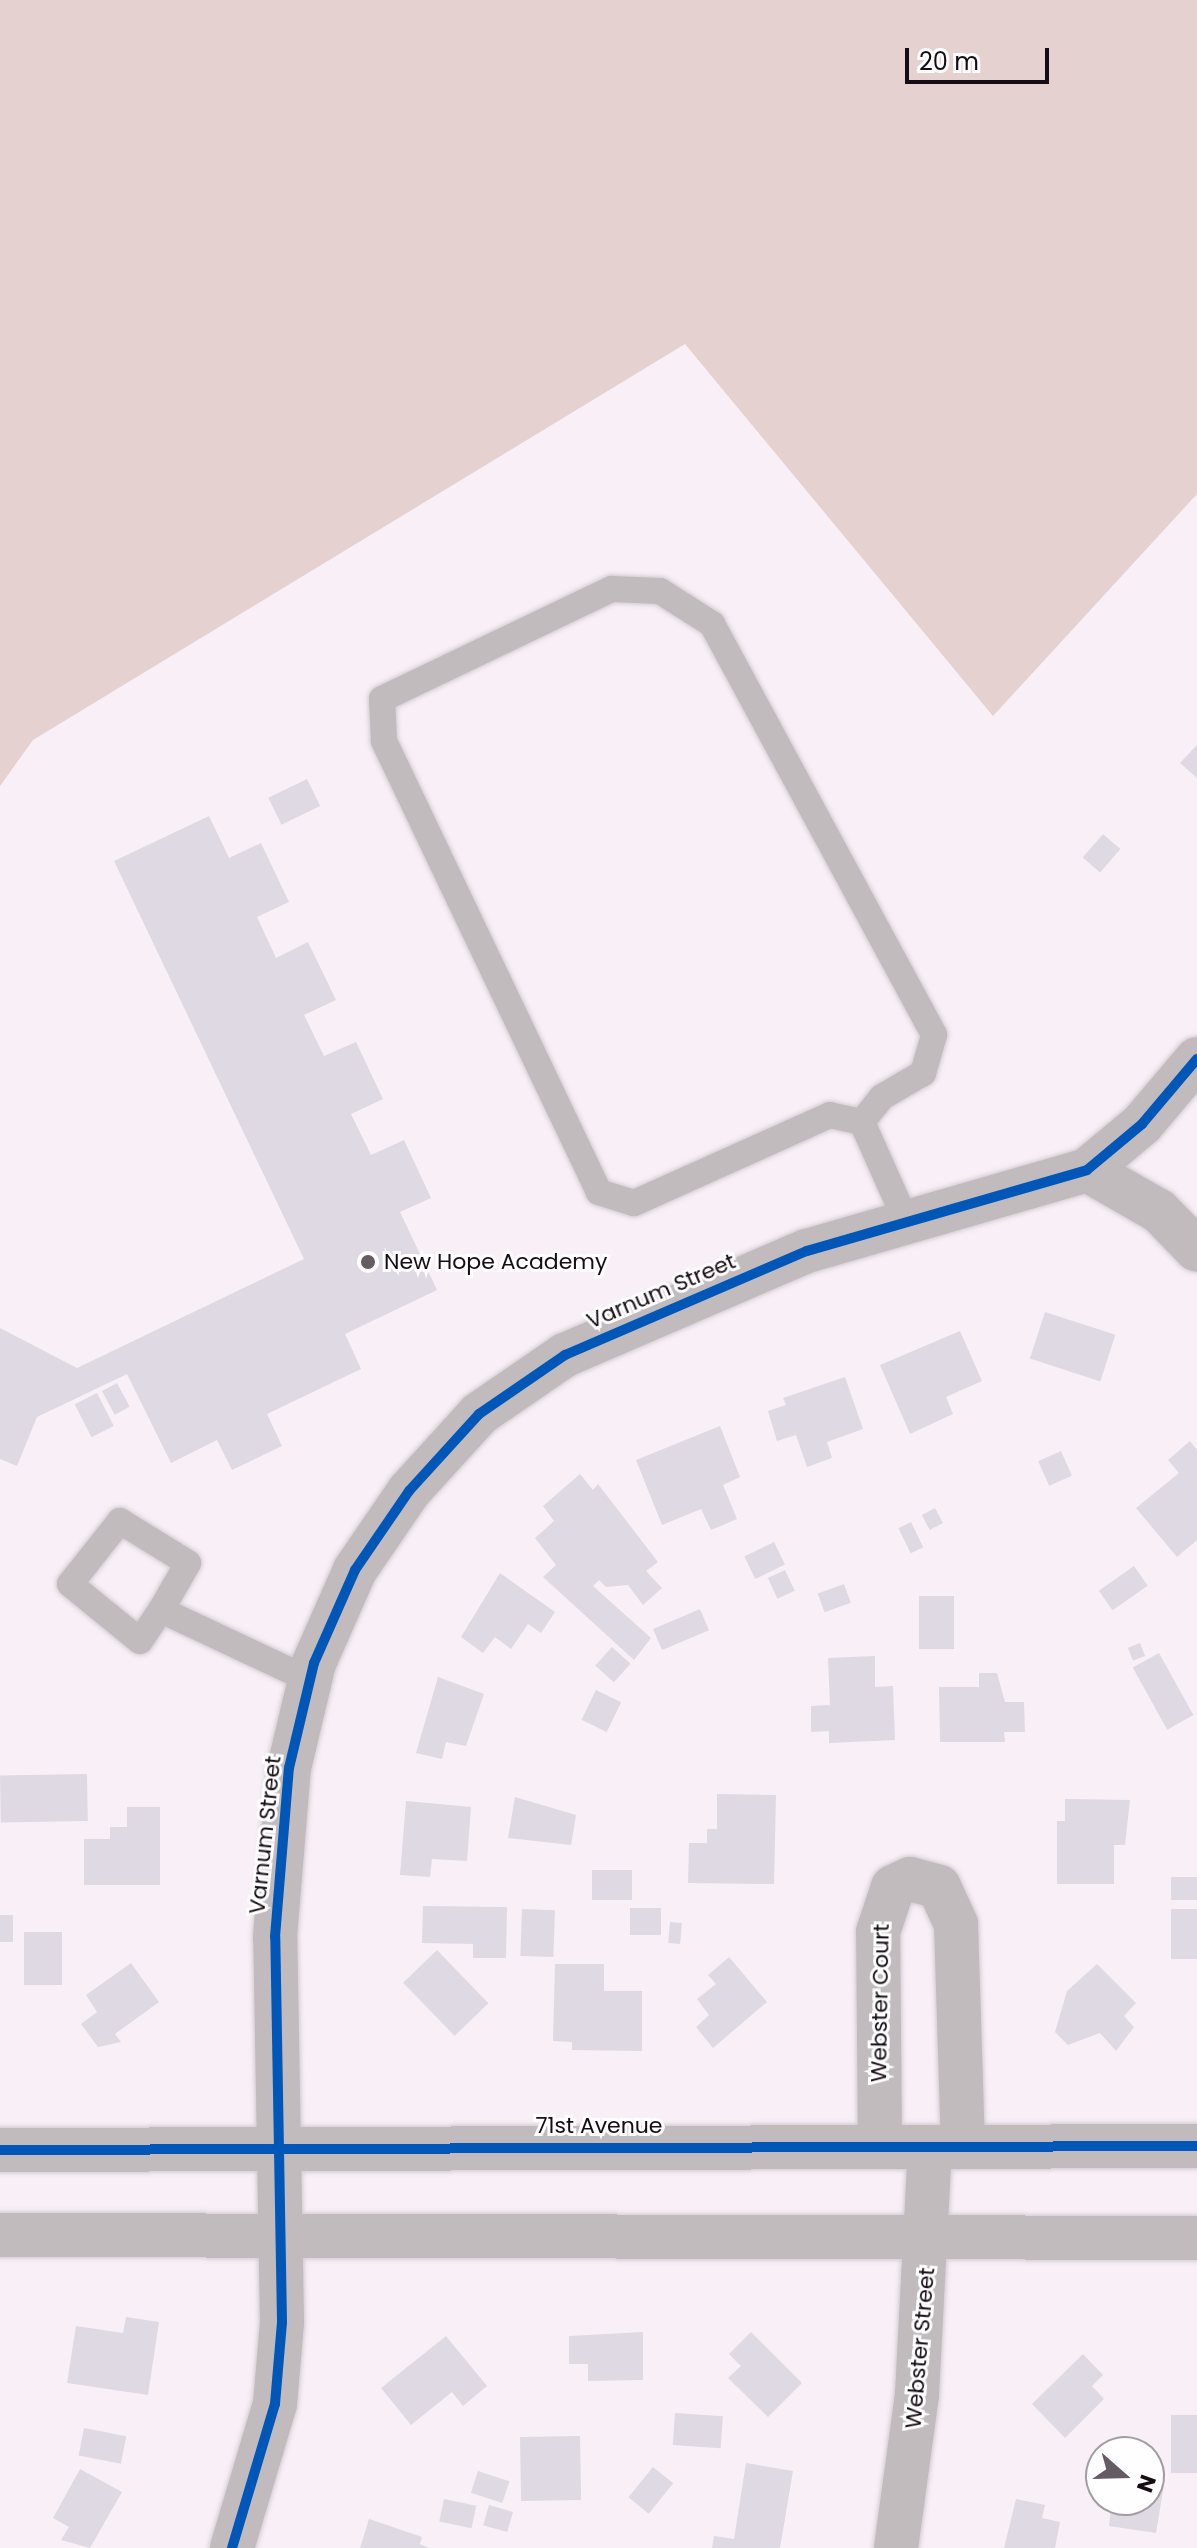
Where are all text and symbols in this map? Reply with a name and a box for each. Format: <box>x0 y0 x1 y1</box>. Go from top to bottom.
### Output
scale bar <box>909 32 1053 82</box>
text: 20 m <box>919 45 979 78</box>
street label: Varnum Street <box>583 1248 739 1334</box>
place label: New Hope Academy <box>384 1249 607 1275</box>
marker: New Hope Academy <box>359 1253 377 1271</box>
street label: Varnum Street <box>244 1755 286 1915</box>
street label: Webster Court <box>865 1924 895 2082</box>
street label: 71st Avenue <box>535 2113 663 2139</box>
street label: Webster Street <box>900 2266 940 2430</box>
north arrow <box>1085 2436 1165 2516</box>
text: N <box>1129 2471 1164 2497</box>

